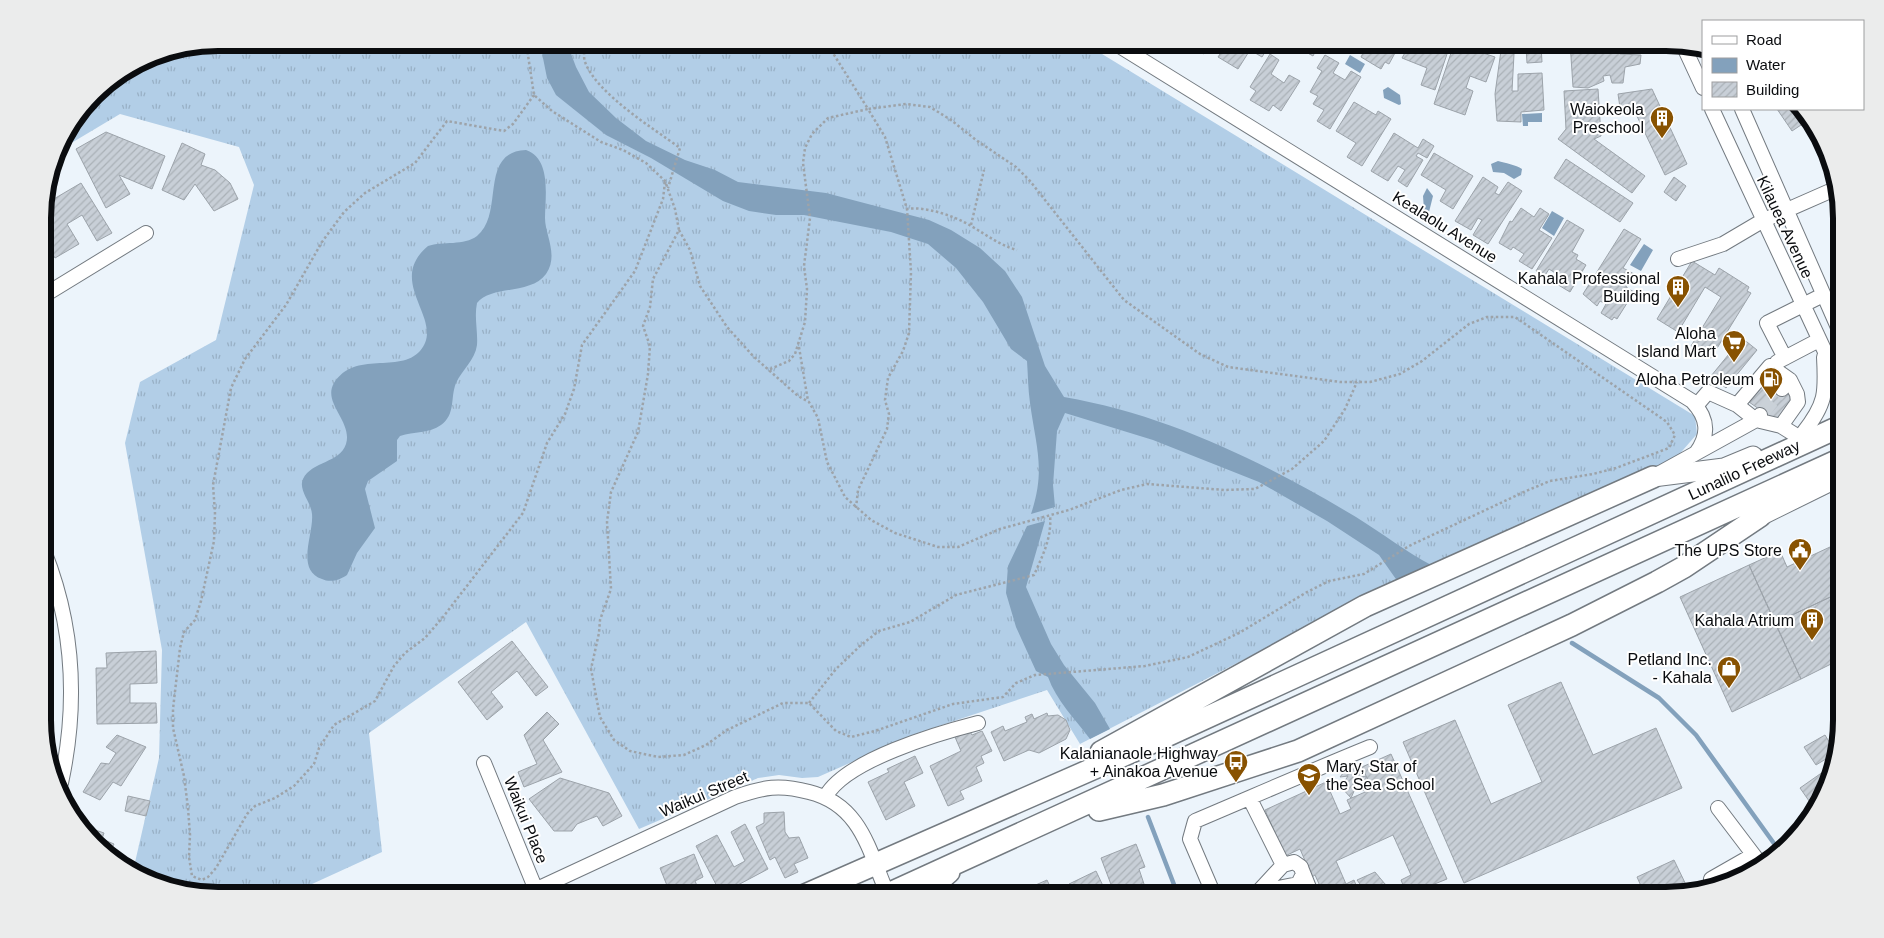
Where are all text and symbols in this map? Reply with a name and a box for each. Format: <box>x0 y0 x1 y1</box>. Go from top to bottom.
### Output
legend <box>1702 20 1864 110</box>
text: Road <box>1746 31 1782 48</box>
text: Water <box>1746 56 1785 73</box>
text: Building <box>1746 81 1799 98</box>
place label: Waiokeola Preschool <box>1570 101 1644 136</box>
building icon: Waiokeola Preschool <box>1649 105 1675 139</box>
street label: Kilauea Avenue <box>1754 173 1816 281</box>
street label: Kealaolu Avenue <box>1390 188 1500 266</box>
place label: Kahala Professional Building <box>1518 270 1660 305</box>
building icon: Kahala Professional Building <box>1665 274 1691 308</box>
place label: Aloha Island Mart <box>1637 325 1717 360</box>
supermarket icon: Aloha Island Mart <box>1721 329 1747 363</box>
fuel station icon: Aloha Petroleum <box>1758 366 1784 400</box>
place label: Aloha Petroleum <box>1636 371 1754 388</box>
street label: Lunalilo Freeway <box>1686 437 1802 503</box>
public building icon: The UPS Store <box>1787 537 1813 571</box>
place label: The UPS Store <box>1674 542 1782 559</box>
building icon: Kahala Atrium <box>1799 607 1825 641</box>
place label: Kahala Atrium <box>1694 612 1794 629</box>
place label: Petland Inc. - Kahala <box>1628 651 1712 686</box>
shop icon: Petland Inc. - Kahala <box>1716 655 1742 689</box>
place label: Kalanianaole Highway + Ainakoa Avenue <box>1060 745 1218 780</box>
bus stop icon: Kalanianaole Highway + Ainakoa Avenue <box>1223 749 1249 783</box>
place label: Mary, Star of the Sea School <box>1326 758 1435 793</box>
school or university icon: Mary, Star of the Sea School <box>1296 762 1322 796</box>
street label: Waikui Street <box>657 767 751 820</box>
street label: Waikui Place <box>501 774 551 866</box>

